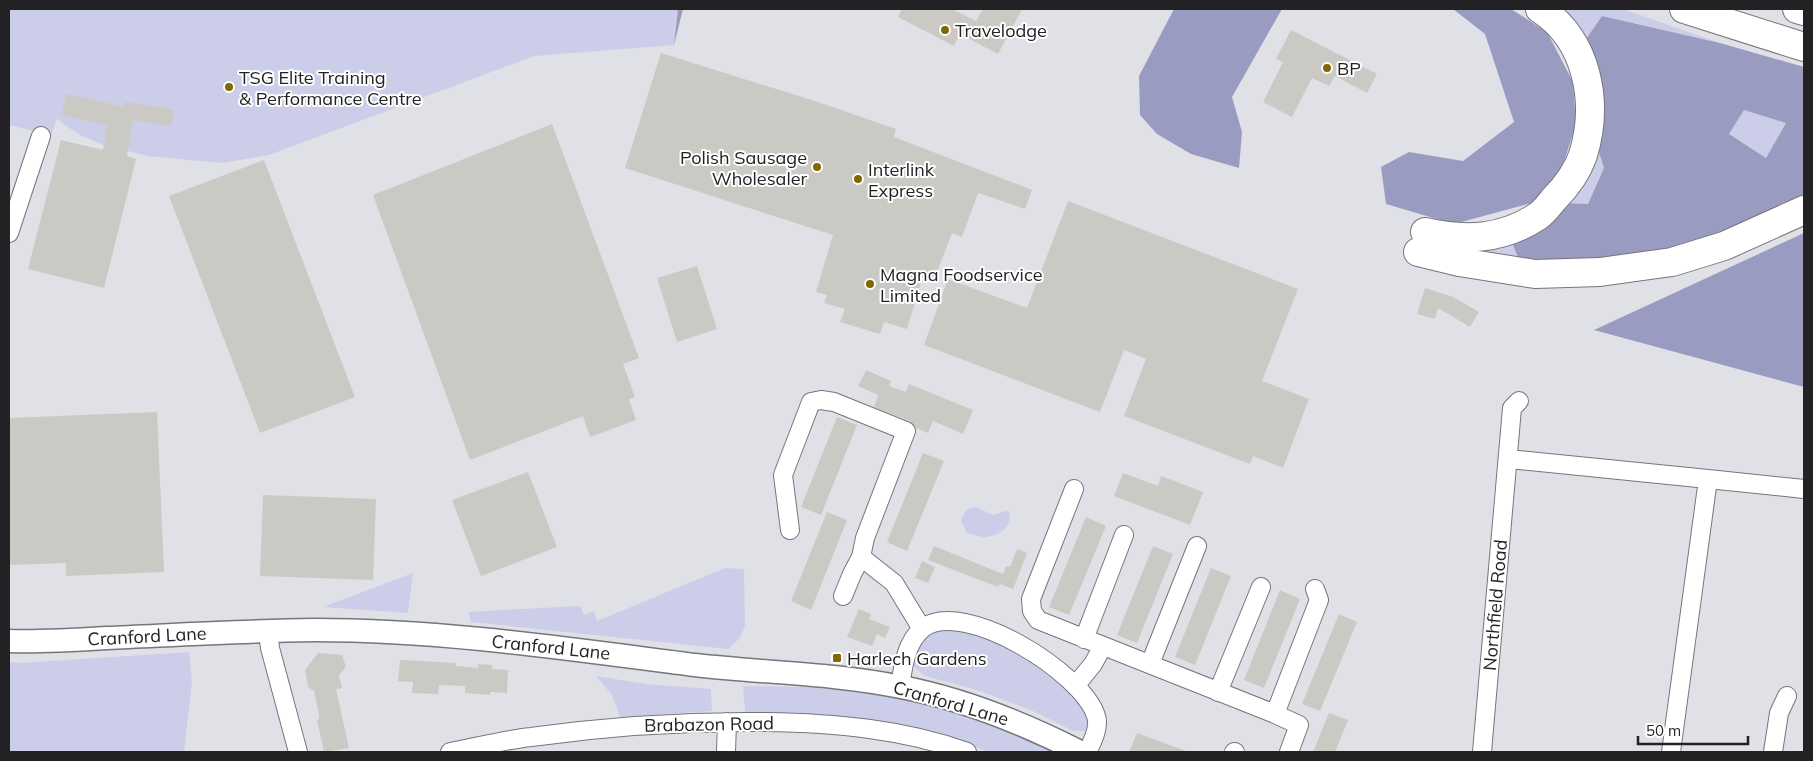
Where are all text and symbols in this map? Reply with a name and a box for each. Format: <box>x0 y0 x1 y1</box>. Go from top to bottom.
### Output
place label: Travelodge <box>955 19 1047 42</box>
marker: Travelodge <box>939 24 951 36</box>
place label: BP <box>1337 57 1361 80</box>
marker: BP <box>1321 62 1333 74</box>
place label: TSG Elite Training & Performance Centre <box>239 66 421 110</box>
marker: TSG Elite Training & Performance Centre <box>223 81 235 93</box>
place label: Polish Sausage Wholesaler <box>680 146 807 190</box>
place label: Interlink Express <box>868 158 935 202</box>
marker: Polish Sausage Wholesaler <box>811 161 823 173</box>
marker: Interlink Express <box>852 173 864 185</box>
place label: Magna Foodservice Limited <box>880 263 1042 307</box>
marker: Magna Foodservice Limited <box>864 278 876 290</box>
street label: Northfield Road <box>1478 538 1512 672</box>
street label: Cranford Lane <box>87 621 207 651</box>
street label: Cranford Lane <box>491 629 611 665</box>
place label: Harlech Gardens <box>847 647 987 670</box>
marker: Harlech Gardens <box>831 652 843 664</box>
street label: Cranford Lane <box>891 676 1011 730</box>
street label: Brabazon Road <box>644 711 774 737</box>
scale bar <box>1638 714 1748 746</box>
text: 50 m <box>1646 721 1681 740</box>

